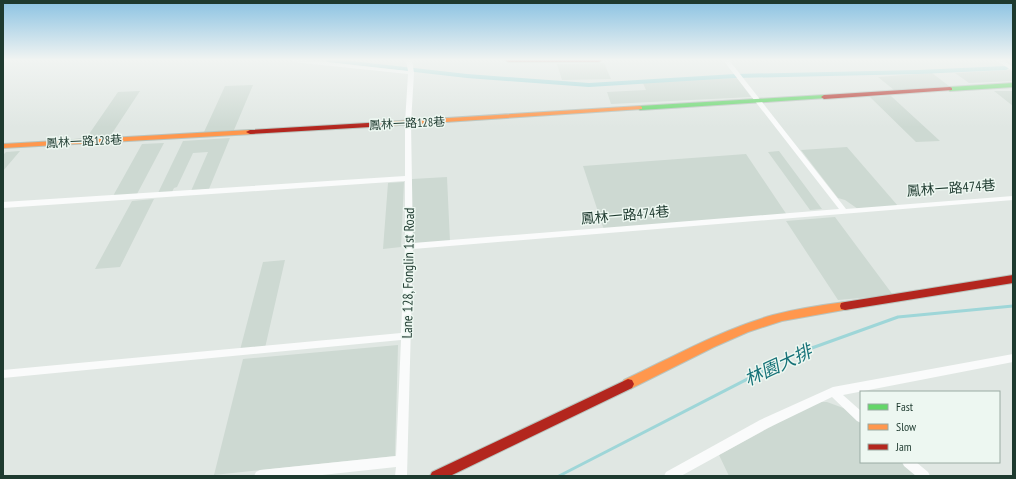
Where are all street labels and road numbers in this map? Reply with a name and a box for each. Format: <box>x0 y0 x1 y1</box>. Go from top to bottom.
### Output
street label: 鳳林一路128巷 <box>369 114 445 132</box>
street label: 鳳林一路128巷 <box>46 132 122 150</box>
street label: 鳳林一路474巷 <box>906 176 996 200</box>
street label: 鳳林一路474巷 <box>580 202 670 228</box>
street label: Lane 128, Fonglin 1st Road <box>398 207 418 339</box>

